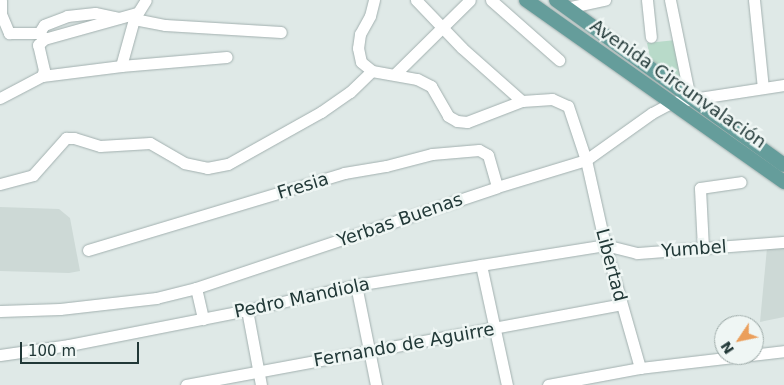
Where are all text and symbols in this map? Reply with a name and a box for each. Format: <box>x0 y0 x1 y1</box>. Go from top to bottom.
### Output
street label: Avenida Circunvalación <box>586 15 770 153</box>
street label: Fresia <box>275 168 331 204</box>
street label: Yerbas Buenas <box>334 188 466 252</box>
street label: Libertad <box>591 226 631 304</box>
street label: Yumbel <box>661 236 727 262</box>
street label: Pedro Mandiola <box>232 273 372 323</box>
north arrow <box>714 315 764 365</box>
street label: Fernando de Aguirre <box>312 318 496 372</box>
scale bar <box>22 332 141 364</box>
text: N <box>717 338 737 357</box>
text: 100 m <box>28 342 76 360</box>

